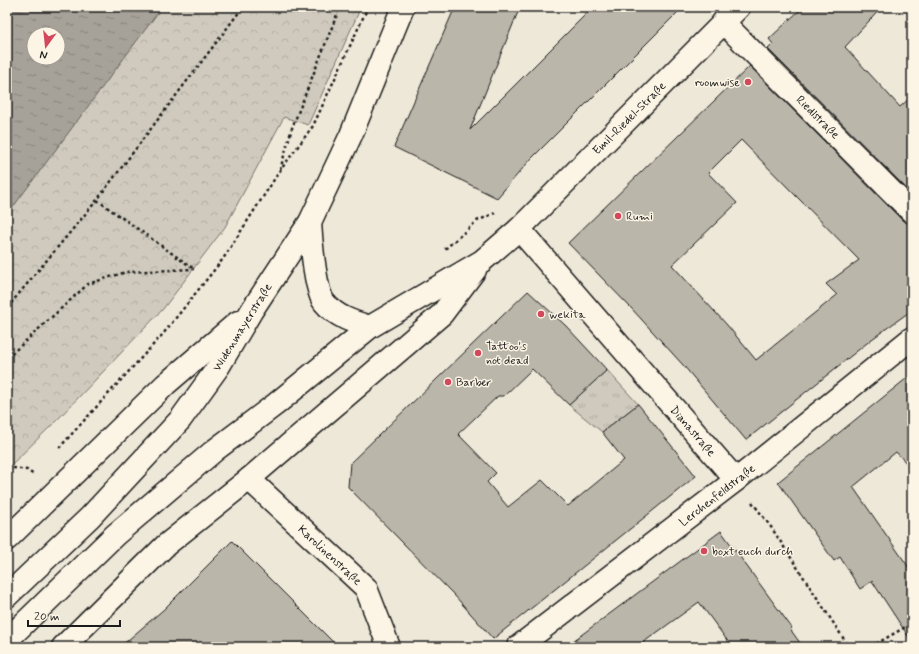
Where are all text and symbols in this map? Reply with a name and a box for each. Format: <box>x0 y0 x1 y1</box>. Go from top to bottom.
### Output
north arrow <box>26 26 66 66</box>
text: N <box>38 47 49 62</box>
place label: roomwise <box>695 75 740 91</box>
marker: roomwise <box>743 77 753 87</box>
street label: Emil-Riedel-Straße <box>590 78 670 159</box>
street label: Riedlstraße <box>792 92 843 143</box>
place label: Rumi <box>626 209 653 225</box>
marker: Rumi <box>613 211 623 221</box>
street label: Widenmayerstraße <box>209 280 276 375</box>
place label: wekita <box>549 307 586 323</box>
marker: wekita <box>536 309 546 319</box>
place label: Tattoo's not dead <box>486 339 528 369</box>
marker: Tattoo's not dead <box>473 348 483 358</box>
place label: Barber <box>456 375 491 391</box>
marker: Barber <box>443 377 453 387</box>
street label: Dianastraße <box>666 403 719 461</box>
street label: Lerchenfeldstraße <box>676 461 759 531</box>
street label: Karolinenstraße <box>294 522 365 590</box>
place label: boxt euch durch <box>712 544 793 560</box>
marker: boxt euch durch <box>699 546 709 556</box>
scale bar <box>28 602 120 628</box>
text: 20 m <box>34 609 60 625</box>

